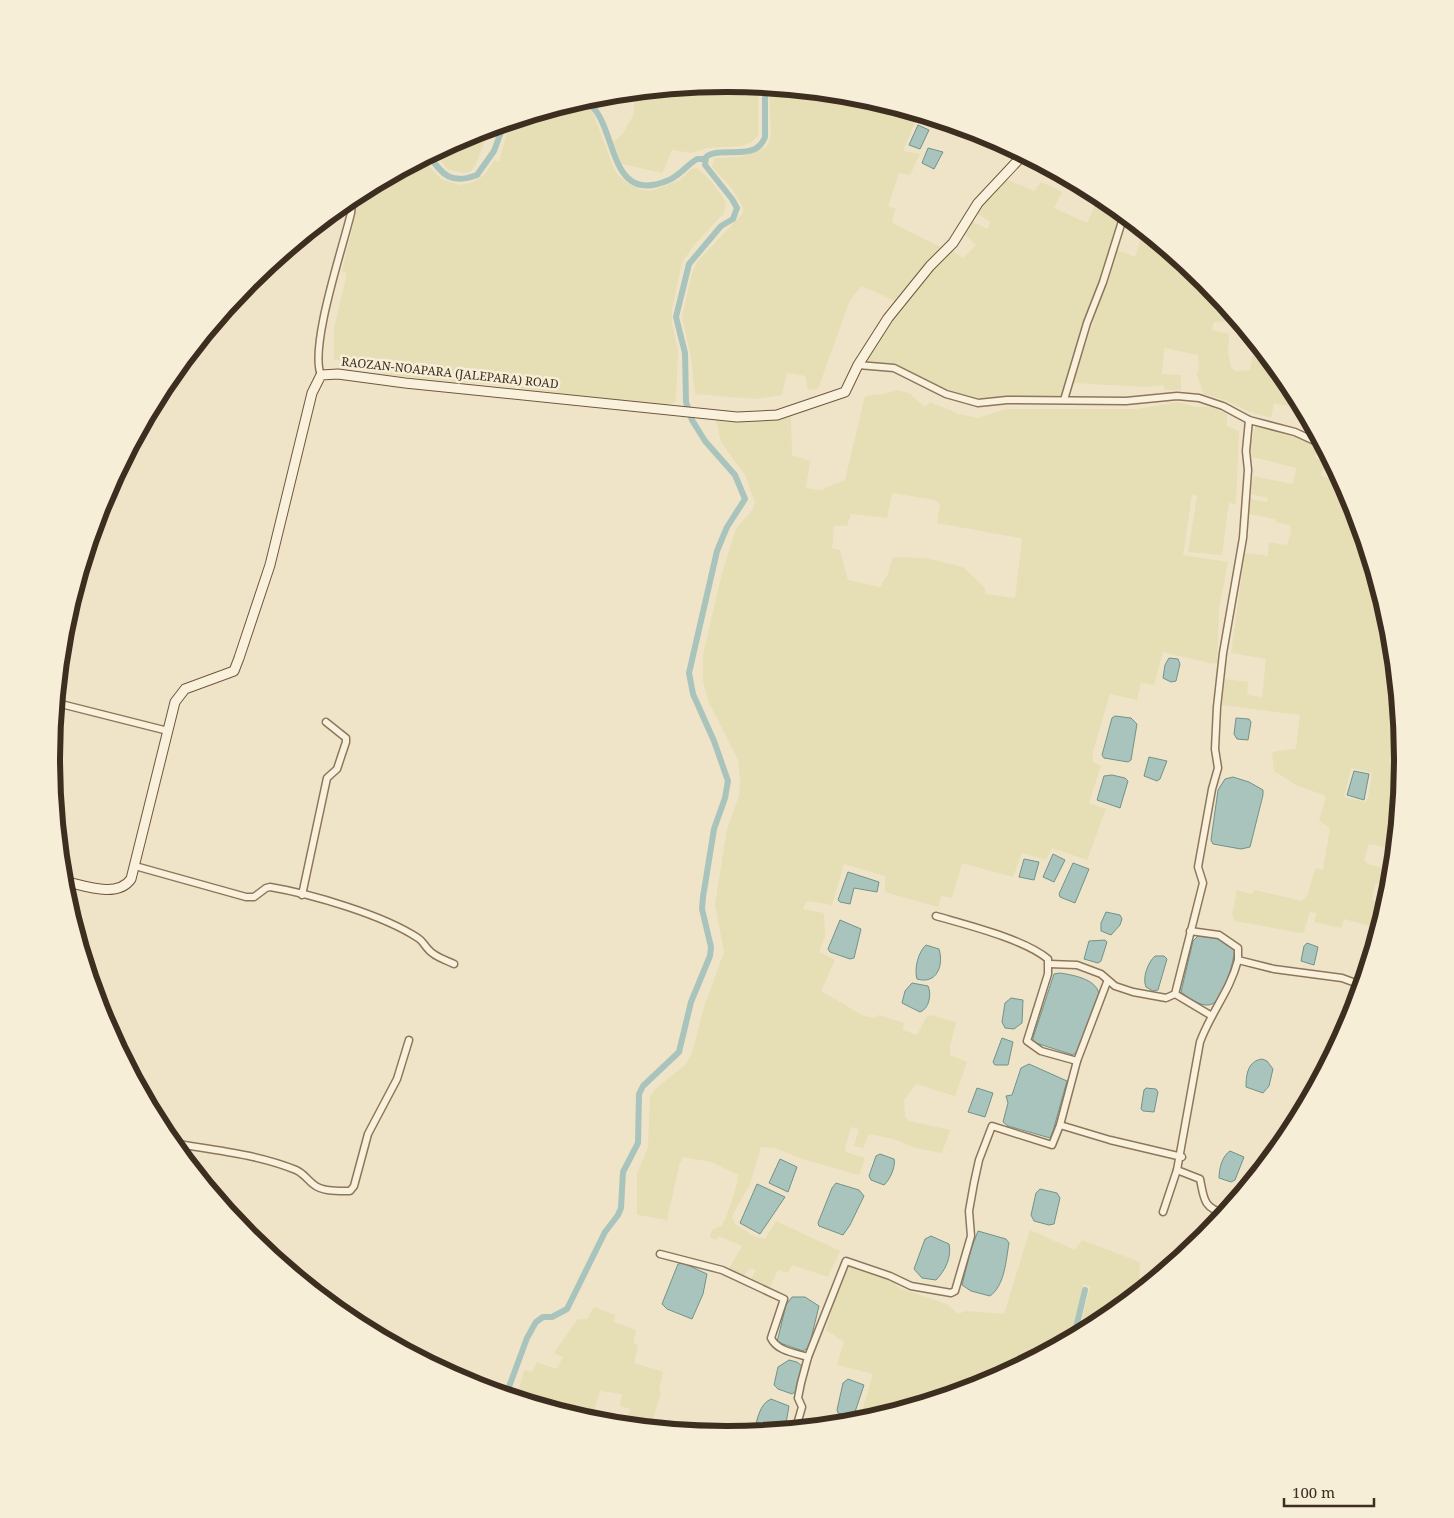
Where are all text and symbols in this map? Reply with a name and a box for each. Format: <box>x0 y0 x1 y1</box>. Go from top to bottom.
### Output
street label: RAOZAN-NOAPARA (JALEPARA) ROAD <box>341 353 560 392</box>
scale bar <box>1284 1476 1374 1508</box>
text: 100 m <box>1292 1482 1335 1502</box>

